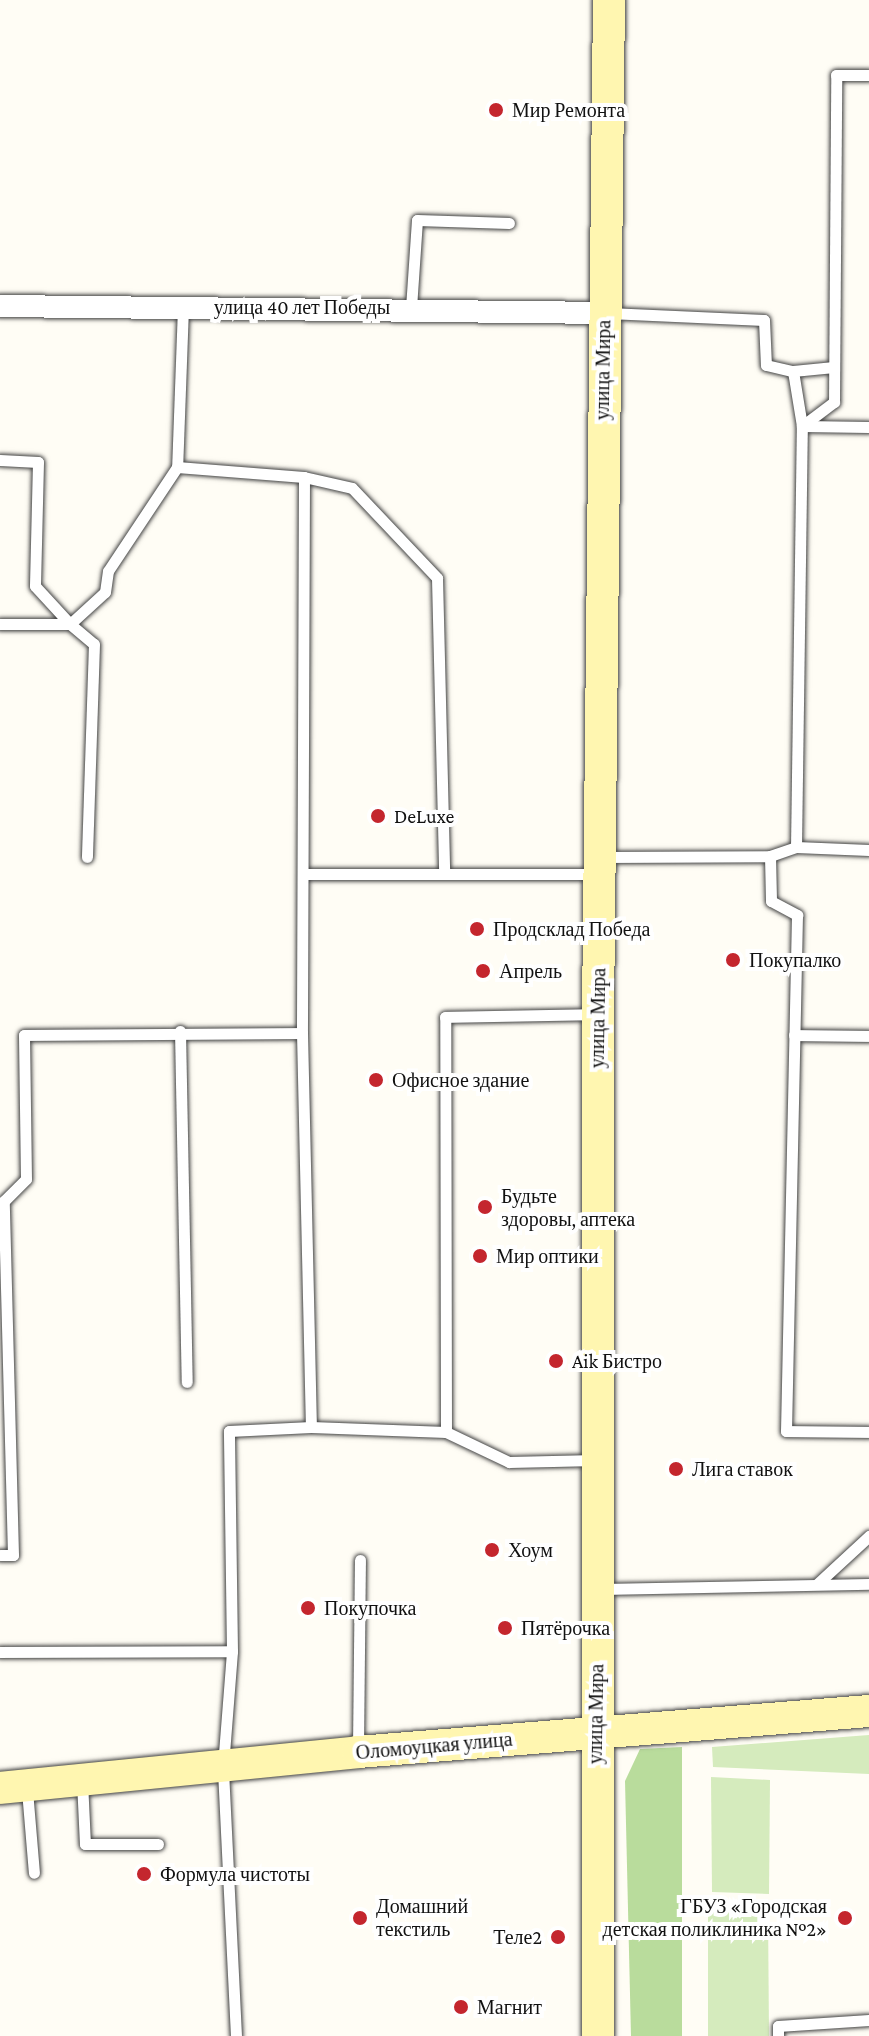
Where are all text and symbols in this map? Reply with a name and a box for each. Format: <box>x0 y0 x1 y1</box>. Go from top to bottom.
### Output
place label: Мир Ремонта <box>512 98 625 122</box>
marker: Мир Ремонта <box>487 101 505 119</box>
street label: улица 40 лет Победы <box>214 295 390 319</box>
street label: улица Мира <box>590 320 616 420</box>
place label: DeLuxe <box>394 804 454 828</box>
marker: DeLuxe <box>369 807 387 825</box>
place label: Продсклад Победа <box>493 917 650 941</box>
marker: Продсклад Победа <box>468 920 486 938</box>
place label: Покупалко <box>749 948 841 972</box>
marker: Покупалко <box>724 951 742 969</box>
place label: Апрель <box>499 959 562 983</box>
marker: Апрель <box>474 962 492 980</box>
street label: улица Мира <box>585 968 611 1068</box>
place label: Офисное здание <box>392 1068 529 1092</box>
marker: Офисное здание <box>367 1071 385 1089</box>
place label: Будьте здоровы, аптека <box>501 1184 635 1231</box>
marker: Будьте здоровы, аптека <box>476 1198 494 1216</box>
place label: Мир оптики <box>496 1244 599 1268</box>
marker: Мир оптики <box>471 1247 489 1265</box>
place label: Aik Бистро <box>572 1349 662 1373</box>
marker: Aik Бистро <box>547 1352 565 1370</box>
place label: Лига ставок <box>692 1457 793 1481</box>
marker: Лига ставок <box>667 1460 685 1478</box>
place label: Хоум <box>508 1538 553 1562</box>
marker: Хоум <box>483 1541 501 1559</box>
place label: Покупочка <box>324 1596 416 1620</box>
marker: Покупочка <box>299 1599 317 1617</box>
place label: Пятёрочка <box>521 1616 610 1640</box>
marker: Пятёрочка <box>496 1619 514 1637</box>
street label: улица Мира <box>583 1664 609 1764</box>
street label: Оломоуцкая улица <box>355 1727 513 1765</box>
place label: Формула чистоты <box>160 1862 310 1886</box>
marker: Формула чистоты <box>135 1865 153 1883</box>
place label: Домашний текстиль <box>376 1894 468 1941</box>
place label: ГБУЗ «Городская детская поликлиника №2» <box>602 1894 827 1941</box>
marker: ГБУЗ «Городская детская поликлиника №2» <box>834 1907 856 1929</box>
marker: Домашний текстиль <box>351 1909 369 1927</box>
place label: Теле2 <box>493 1925 542 1949</box>
marker: Теле2 <box>549 1928 567 1946</box>
place label: Магнит <box>477 1995 542 2019</box>
marker: Магнит <box>452 1998 470 2016</box>

